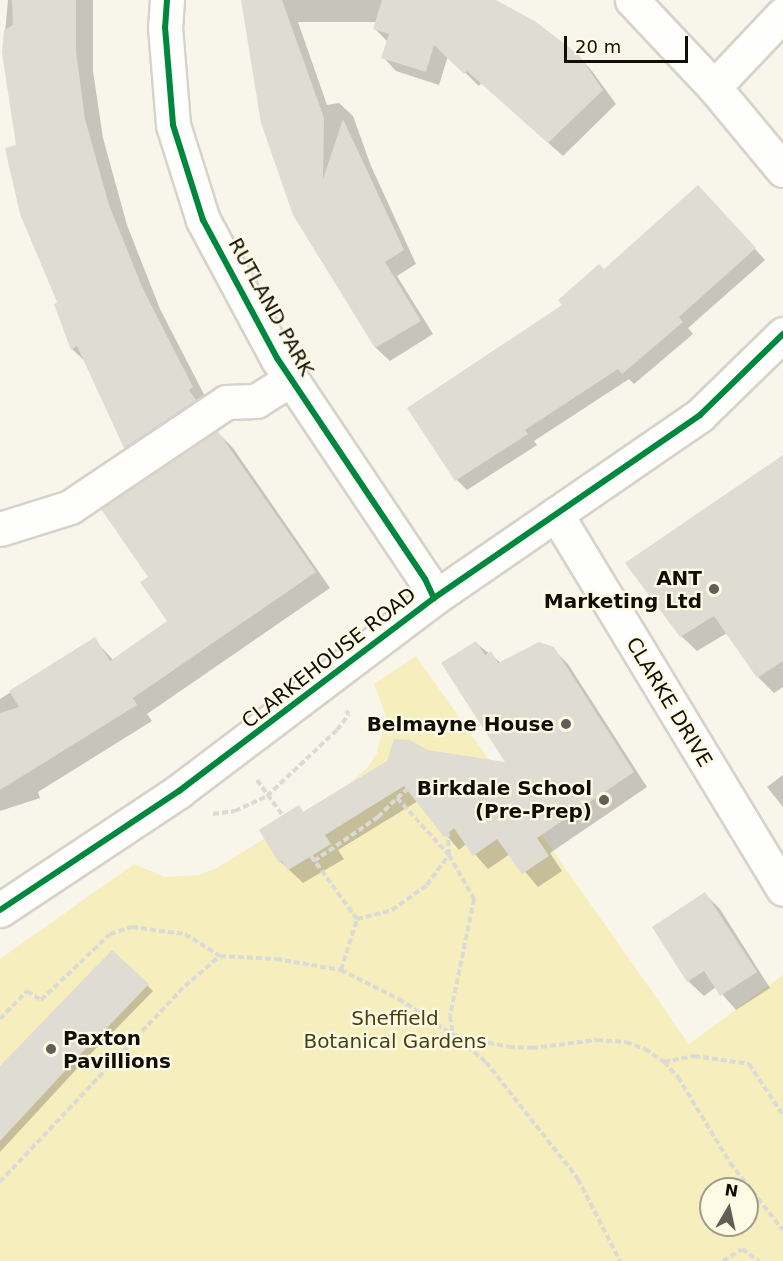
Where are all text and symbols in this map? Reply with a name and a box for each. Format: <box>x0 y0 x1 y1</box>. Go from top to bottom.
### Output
scale bar <box>567 24 692 62</box>
text: 20 m <box>575 36 621 57</box>
street label: RUTLAND PARK <box>223 234 319 380</box>
place label: ANT Marketing Ltd <box>544 566 702 613</box>
marker: ANT Marketing Ltd <box>707 582 721 596</box>
street label: CLARKEHOUSE ROAD <box>237 583 421 733</box>
street label: CLARKE DRIVE <box>621 633 717 771</box>
place label: Belmayne House <box>367 712 554 736</box>
marker: Belmayne House <box>559 717 573 731</box>
place label: Birkdale School (Pre-Prep) <box>417 777 592 824</box>
marker: Birkdale School (Pre-Prep) <box>597 793 611 807</box>
park label: Sheffield Botanical Gardens <box>303 1006 487 1053</box>
place label: Paxton Pavillions <box>63 1026 171 1073</box>
marker: Paxton Pavillions <box>44 1042 58 1056</box>
north arrow <box>699 1177 759 1237</box>
text: N <box>723 1180 740 1201</box>

